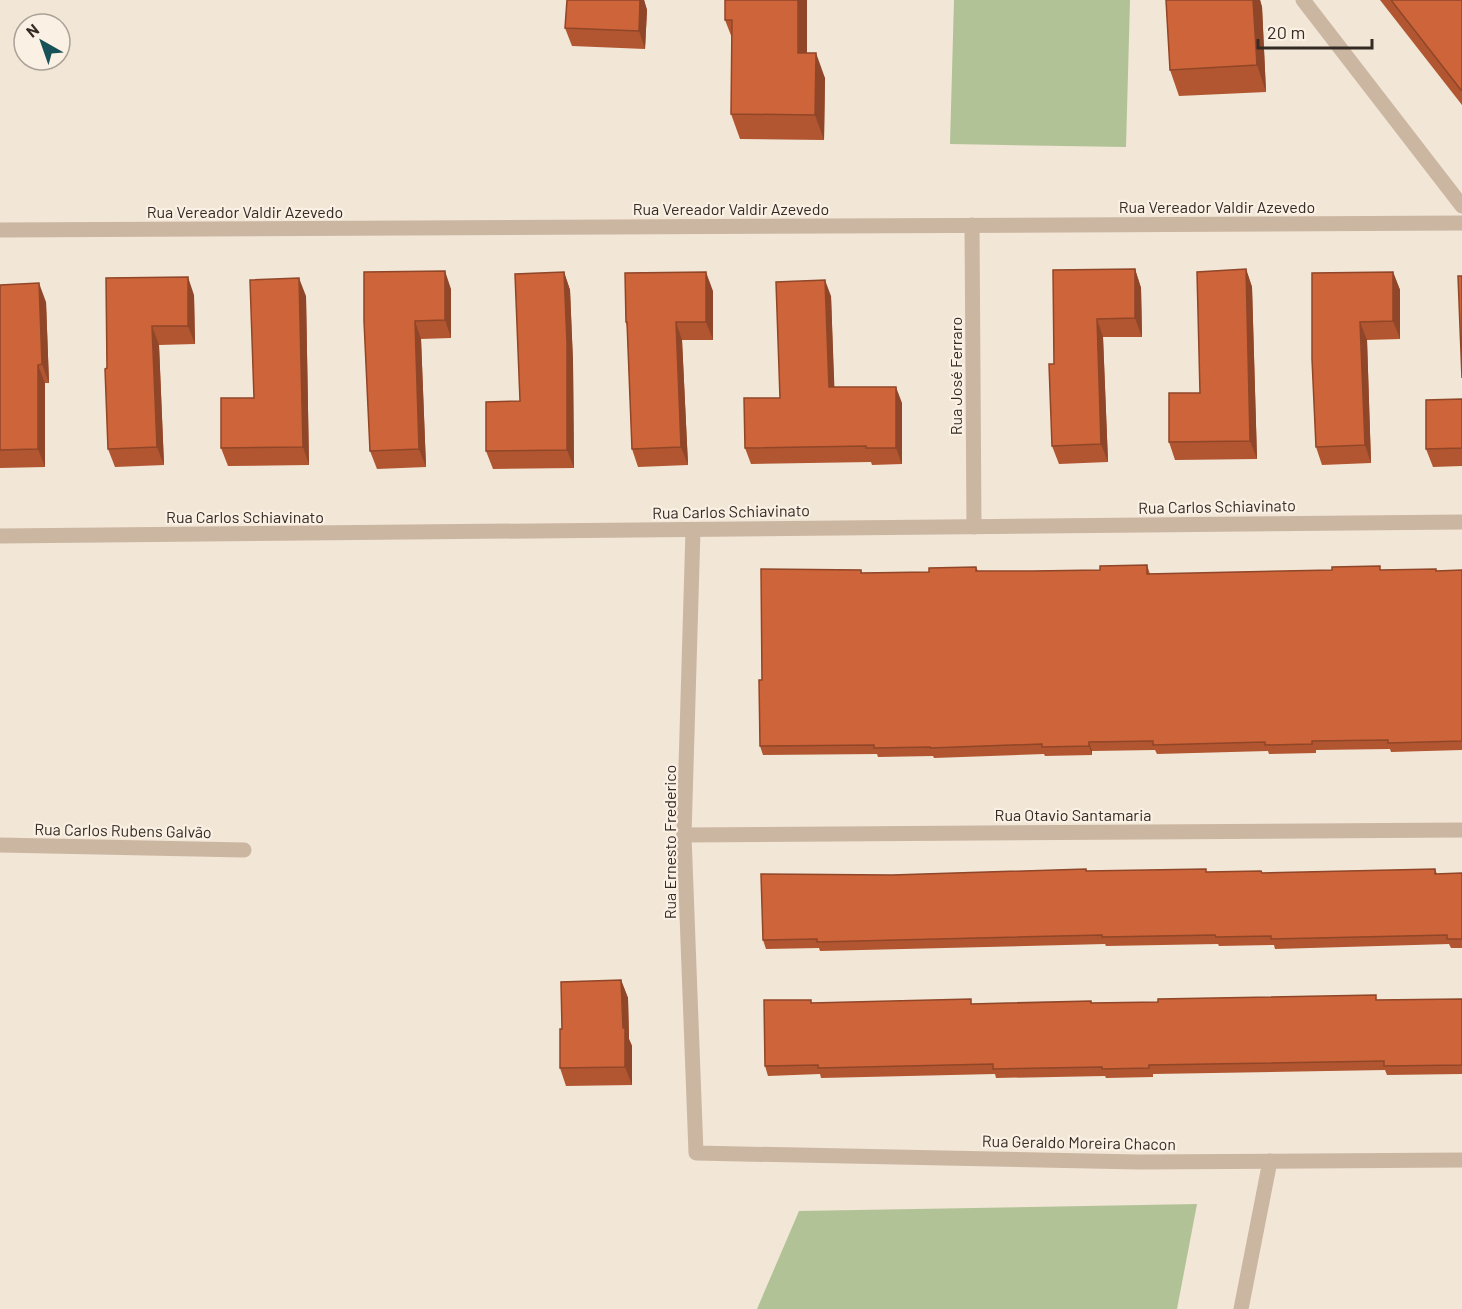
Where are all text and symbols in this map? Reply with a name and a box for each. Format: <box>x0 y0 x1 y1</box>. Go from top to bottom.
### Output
north arrow <box>12 12 72 72</box>
scale bar <box>1258 12 1372 50</box>
text: N <box>22 19 42 41</box>
text: 20 m <box>1267 21 1305 43</box>
street label: Rua Vereador Valdir Azevedo <box>1119 197 1315 216</box>
street label: Rua Vereador Valdir Azevedo <box>633 199 829 218</box>
street label: Rua Vereador Valdir Azevedo <box>147 202 343 221</box>
street label: Rua José Ferraro <box>946 317 965 435</box>
street label: Rua Carlos Schiavinato <box>1138 495 1296 517</box>
street label: Rua Carlos Schiavinato <box>652 500 810 522</box>
street label: Rua Carlos Schiavinato <box>166 507 324 526</box>
street label: Rua Ernesto Frederico <box>660 765 679 919</box>
street label: Rua Otavio Santamaria <box>995 805 1151 824</box>
street label: Rua Carlos Rubens Galvão <box>34 819 212 841</box>
street label: Rua Geraldo Moreira Chacon <box>982 1131 1176 1153</box>

